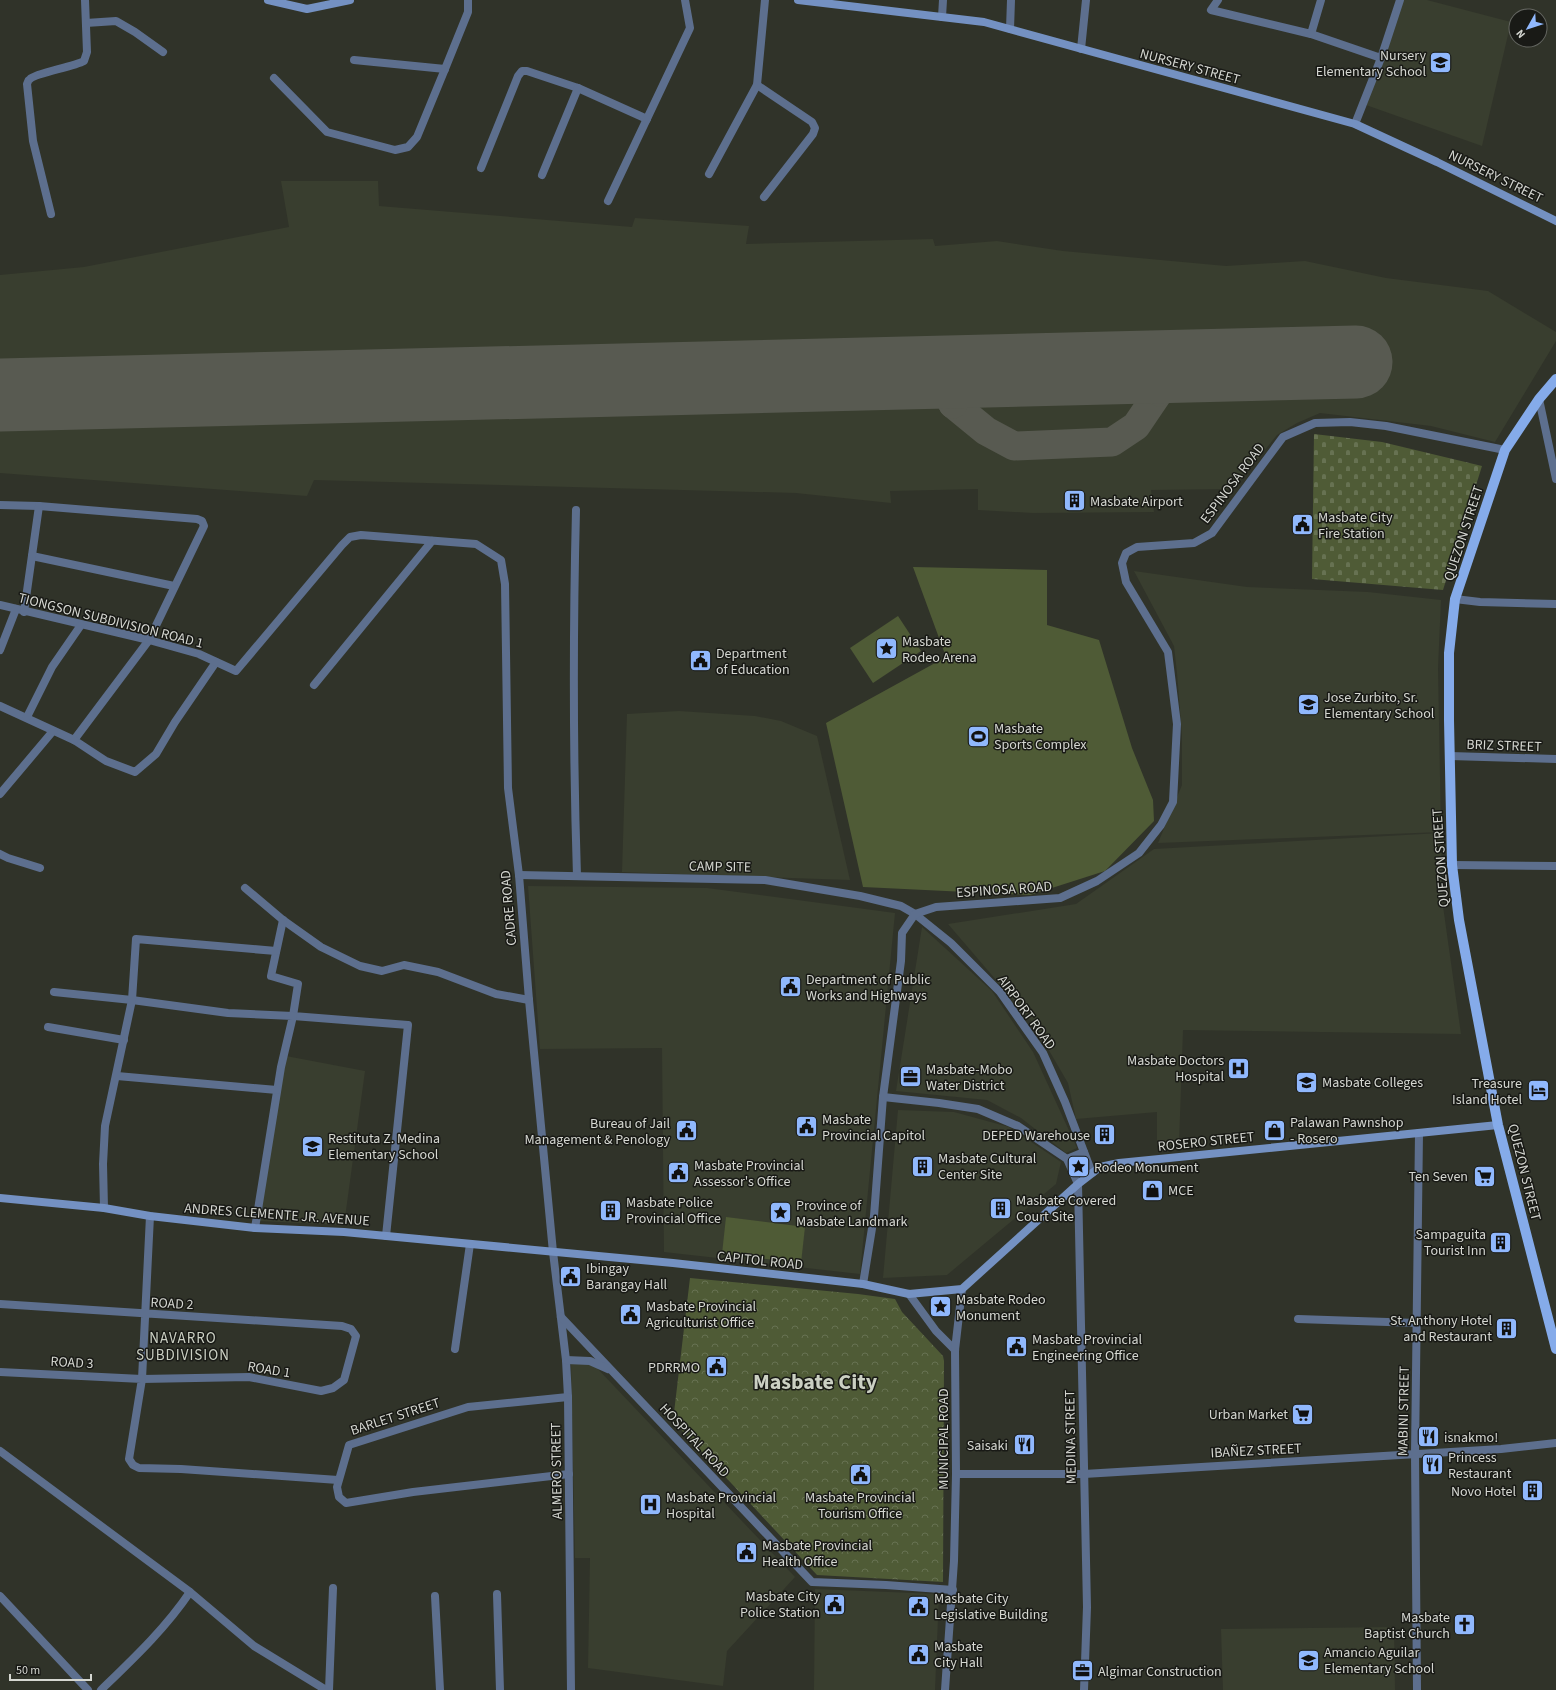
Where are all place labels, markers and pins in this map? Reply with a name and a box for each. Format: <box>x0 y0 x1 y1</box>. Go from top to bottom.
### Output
place label: Nursery Elementary School <box>1316 46 1426 82</box>
school or university icon: Nursery Elementary School <box>1428 50 1454 76</box>
building icon: Masbate Airport <box>1061 488 1087 514</box>
place label: Masbate Airport <box>1090 492 1183 512</box>
place label: Masbate City Fire Station <box>1318 508 1393 544</box>
public building icon: Masbate City Fire Station <box>1289 512 1315 538</box>
place label: Masbate Rodeo Arena <box>902 632 977 668</box>
place icon: Masbate Rodeo Arena <box>873 636 899 662</box>
place label: Department of Education <box>716 644 790 680</box>
public building icon: Department of Education <box>688 648 714 674</box>
place label: Jose Zurbito, Sr. Elementary School <box>1324 688 1435 724</box>
school or university icon: Jose Zurbito, Sr. Elementary School <box>1296 692 1322 718</box>
place label: Masbate Sports Complex <box>994 719 1087 755</box>
sports icon: Masbate Sports Complex <box>966 723 992 749</box>
place label: Department of Public Works and Highways <box>806 970 931 1006</box>
public building icon: Department of Public Works and Highways <box>778 974 804 1000</box>
place label: Masbate Doctors Hospital <box>1127 1051 1224 1087</box>
hospital icon: Masbate Doctors Hospital <box>1226 1055 1252 1081</box>
place label: Masbate-Mobo Water District <box>926 1060 1013 1096</box>
office icon: Masbate-Mobo Water District <box>898 1064 924 1090</box>
school or university icon: Masbate Colleges <box>1293 1069 1319 1095</box>
place label: Masbate Colleges <box>1322 1073 1423 1093</box>
place label: Treasure Island Hotel <box>1452 1074 1522 1110</box>
hotel icon: Treasure Island Hotel <box>1525 1078 1551 1104</box>
place label: Masbate Provincial Capitol <box>822 1110 925 1146</box>
place label: Palawan Pawnshop - Rosero <box>1290 1113 1404 1149</box>
place label: Bureau of Jail Management & Penology <box>524 1114 670 1150</box>
public building icon: Masbate Provincial Capitol <box>794 1114 820 1140</box>
shop icon: Palawan Pawnshop - Rosero <box>1261 1117 1287 1143</box>
public building icon: Bureau of Jail Management & Penology <box>673 1118 699 1144</box>
building icon: DEPED Warehouse <box>1092 1122 1118 1148</box>
place label: DEPED Warehouse <box>982 1126 1090 1146</box>
place label: Restituta Z. Medina Elementary School <box>328 1129 440 1165</box>
school or university icon: Restituta Z. Medina Elementary School <box>300 1133 326 1159</box>
place label: Masbate Cultural Center Site <box>938 1149 1037 1185</box>
building icon: Masbate Cultural Center Site <box>909 1153 935 1179</box>
place icon: Rodeo Monument <box>1066 1154 1092 1180</box>
place label: Masbate Provincial Assessor's Office <box>694 1156 804 1192</box>
place label: Rodeo Monument <box>1094 1158 1199 1178</box>
public building icon: Masbate Provincial Assessor's Office <box>666 1160 692 1186</box>
supermarket icon: Ten Seven <box>1471 1163 1497 1189</box>
place label: Ten Seven <box>1408 1167 1468 1187</box>
shop icon: MCE <box>1139 1177 1165 1203</box>
place label: MCE <box>1168 1181 1194 1201</box>
place label: Masbate Covered Court Site <box>1016 1191 1116 1227</box>
place label: Masbate Police Provincial Office <box>626 1193 721 1229</box>
building icon: Masbate Covered Court Site <box>987 1195 1013 1221</box>
place label: Province of Masbate Landmark <box>796 1196 908 1232</box>
building icon: Masbate Police Provincial Office <box>598 1197 624 1223</box>
place icon: Province of Masbate Landmark <box>767 1200 793 1226</box>
place label: Sampaguita Tourist Inn <box>1416 1225 1486 1261</box>
building icon: Sampaguita Tourist Inn <box>1488 1229 1514 1255</box>
place label: Ibingay Barangay Hall <box>586 1259 668 1295</box>
public building icon: Ibingay Barangay Hall <box>558 1263 584 1289</box>
place label: Masbate Rodeo Monument <box>956 1290 1046 1326</box>
place icon: Masbate Rodeo Monument <box>928 1294 954 1320</box>
place label: Masbate Provincial Agriculturist Office <box>646 1297 756 1333</box>
public building icon: Masbate Provincial Agriculturist Office <box>618 1301 644 1327</box>
place label: St. Anthony Hotel and Restaurant <box>1390 1311 1492 1347</box>
building icon: St. Anthony Hotel and Restaurant <box>1494 1315 1520 1341</box>
place label: Masbate Provincial Engineering Office <box>1032 1330 1143 1366</box>
public building icon: Masbate Provincial Engineering Office <box>1004 1334 1030 1360</box>
public building icon: PDRRMO <box>703 1354 729 1380</box>
place label: PDRRMO <box>648 1358 700 1378</box>
supermarket icon: Urban Market <box>1290 1401 1316 1427</box>
place label: Urban Market <box>1209 1405 1288 1425</box>
restaurant icon: isnakmo! <box>1415 1424 1441 1450</box>
place label: isnakmo! <box>1444 1428 1498 1448</box>
restaurant icon: Saisaki <box>1011 1432 1037 1458</box>
place label: Saisaki <box>967 1436 1008 1456</box>
place label: Princess Restaurant <box>1448 1448 1512 1484</box>
restaurant icon: Princess Restaurant <box>1420 1452 1446 1478</box>
public building icon: Masbate Provincial Tourism Office <box>847 1462 873 1488</box>
building icon: Novo Hotel <box>1519 1478 1545 1504</box>
place label: Novo Hotel <box>1451 1482 1516 1502</box>
place label: Masbate Provincial Hospital <box>666 1488 776 1524</box>
place label: Masbate Provincial Tourism Office <box>805 1488 915 1524</box>
hospital icon: Masbate Provincial Hospital <box>637 1492 663 1518</box>
place label: Masbate Provincial Health Office <box>762 1536 872 1572</box>
public building icon: Masbate Provincial Health Office <box>733 1540 759 1566</box>
place label: Masbate City Police Station <box>740 1587 820 1623</box>
place label: Masbate City Legislative Building <box>934 1589 1047 1625</box>
public building icon: Masbate City Police Station <box>822 1591 848 1617</box>
public building icon: Masbate City Legislative Building <box>906 1593 932 1619</box>
place label: Masbate Baptist Church <box>1364 1608 1450 1644</box>
church icon: Masbate Baptist Church <box>1452 1612 1478 1638</box>
place label: Masbate City Hall <box>934 1637 983 1673</box>
public building icon: Masbate City Hall <box>905 1641 931 1667</box>
place label: Amancio Aguilar Elementary School <box>1324 1643 1435 1679</box>
school or university icon: Amancio Aguilar Elementary School <box>1295 1647 1321 1673</box>
office icon: Algimar Construction <box>1069 1658 1095 1684</box>
place label: Algimar Construction <box>1098 1662 1222 1682</box>

